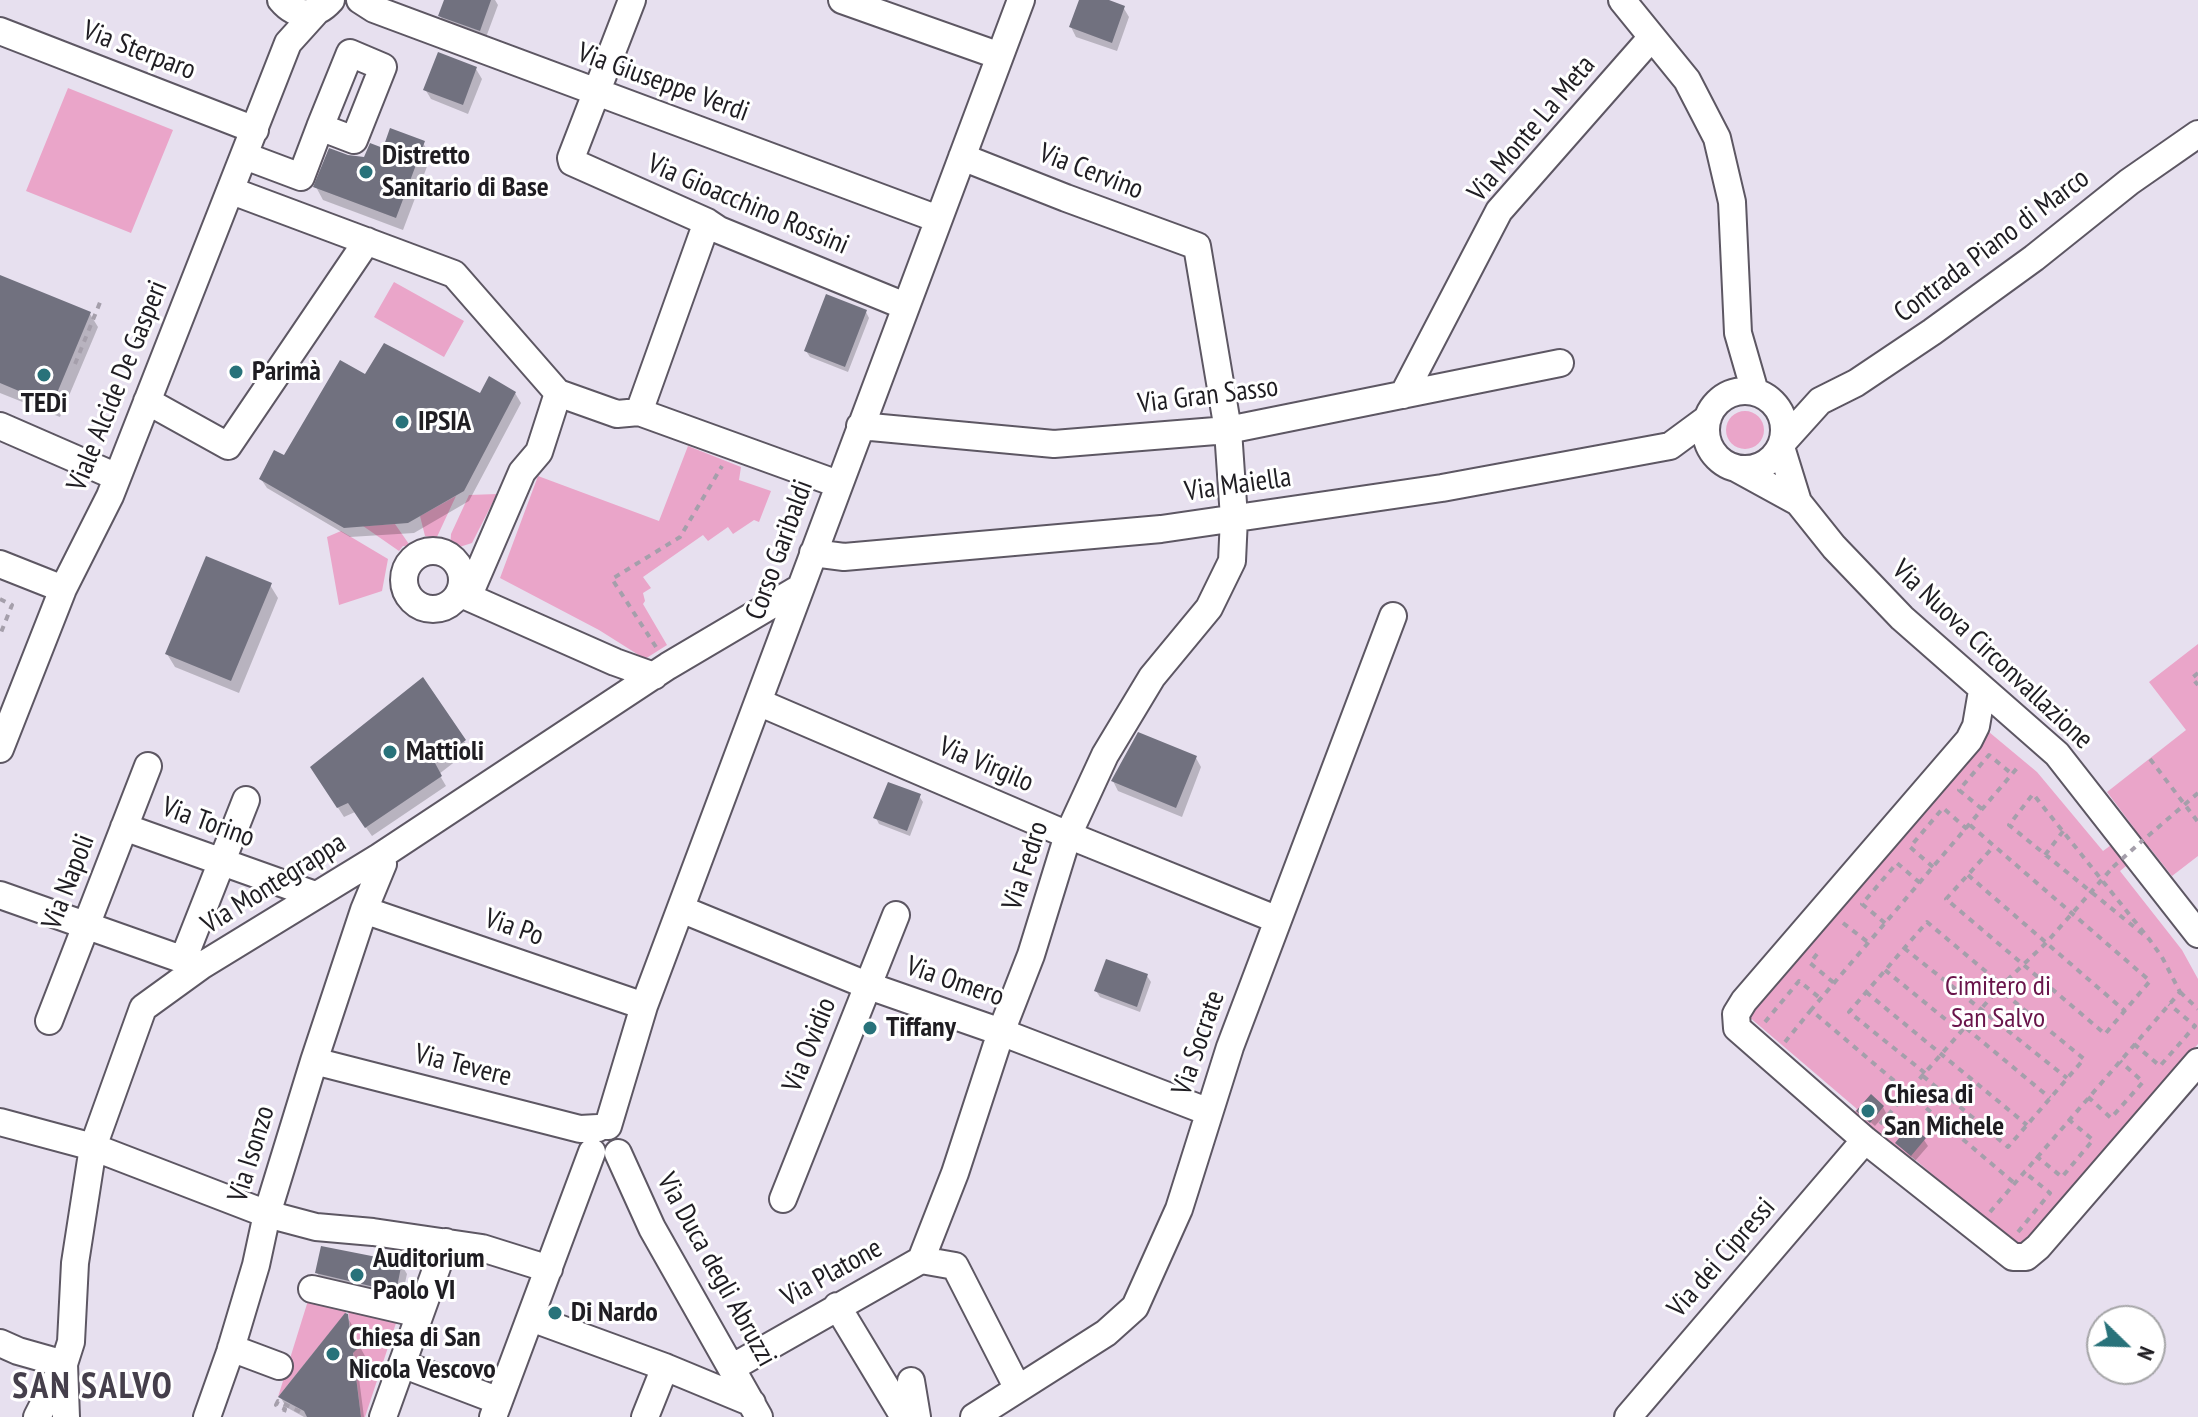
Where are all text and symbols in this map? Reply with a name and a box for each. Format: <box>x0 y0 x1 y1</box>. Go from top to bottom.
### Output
street label: Via Sterparo <box>78 14 200 88</box>
street label: Via Giuseppe Verdi <box>573 36 753 130</box>
street label: Via Monte La Meta <box>1461 49 1603 209</box>
street label: Via Cervino <box>1034 137 1148 207</box>
place label: Distretto Sanitario di Base <box>382 139 549 205</box>
street label: Via Gioacchino Rossini <box>642 147 854 263</box>
street label: Contrada Piano di Marco <box>1888 162 2096 330</box>
marker: Distretto Sanitario di Base <box>357 163 375 181</box>
street label: Viale Alcide De Gasperi <box>60 276 176 496</box>
place label: Parimà <box>252 355 321 389</box>
marker: Parimà <box>227 363 245 381</box>
marker: TEDi <box>35 366 53 384</box>
street label: Via Gran Sasso <box>1136 371 1280 421</box>
place label: TEDi <box>21 387 67 421</box>
place label: IPSIA <box>418 405 471 439</box>
marker: IPSIA <box>393 413 411 431</box>
street label: Via Maiella <box>1183 461 1293 509</box>
street label: Corso Garibaldi <box>739 476 821 624</box>
street label: Via Nuova Circonvallazione <box>1885 553 2099 757</box>
street label: Via Virgilo <box>934 730 1038 800</box>
place label: Mattioli <box>406 735 484 769</box>
marker: Mattioli <box>381 743 399 761</box>
street label: Via Torino <box>157 791 259 855</box>
street label: Via Fedro <box>996 817 1056 915</box>
street label: Via Montegrappa <box>196 826 352 942</box>
street label: Via Napoli <box>36 830 102 934</box>
street label: Via Po <box>480 902 548 954</box>
street label: Via Omero <box>902 950 1008 1014</box>
park label: Cimitero di San Salvo <box>1945 970 2051 1036</box>
street label: Via Socrate <box>1166 986 1232 1100</box>
street label: Via Ovidio <box>776 993 844 1097</box>
place label: Tiffany <box>886 1011 956 1045</box>
marker: Tiffany <box>861 1019 879 1037</box>
street label: Via Tevere <box>411 1038 515 1094</box>
place label: Chiesa di San Michele <box>1884 1078 2004 1144</box>
street label: Via Isonzo <box>222 1102 282 1206</box>
marker: Chiesa di San Michele <box>1859 1102 1877 1120</box>
street label: Via Duca degli Abruzzi <box>649 1168 783 1372</box>
street label: Via dei Cipressi <box>1661 1191 1783 1325</box>
street label: Via Platone <box>776 1232 888 1314</box>
place label: Auditorium Paolo VI <box>373 1242 484 1308</box>
marker: Auditorium Paolo VI <box>348 1266 366 1284</box>
place label: Di Nardo <box>571 1296 658 1330</box>
marker: Di Nardo <box>546 1304 564 1322</box>
north arrow <box>2086 1305 2166 1385</box>
place label: Chiesa di San Nicola Vescovo <box>349 1321 496 1387</box>
text: N <box>2131 1343 2161 1365</box>
marker: Chiesa di San Nicola Vescovo <box>324 1345 342 1363</box>
district label: SAN SALVO <box>12 1366 174 1410</box>

